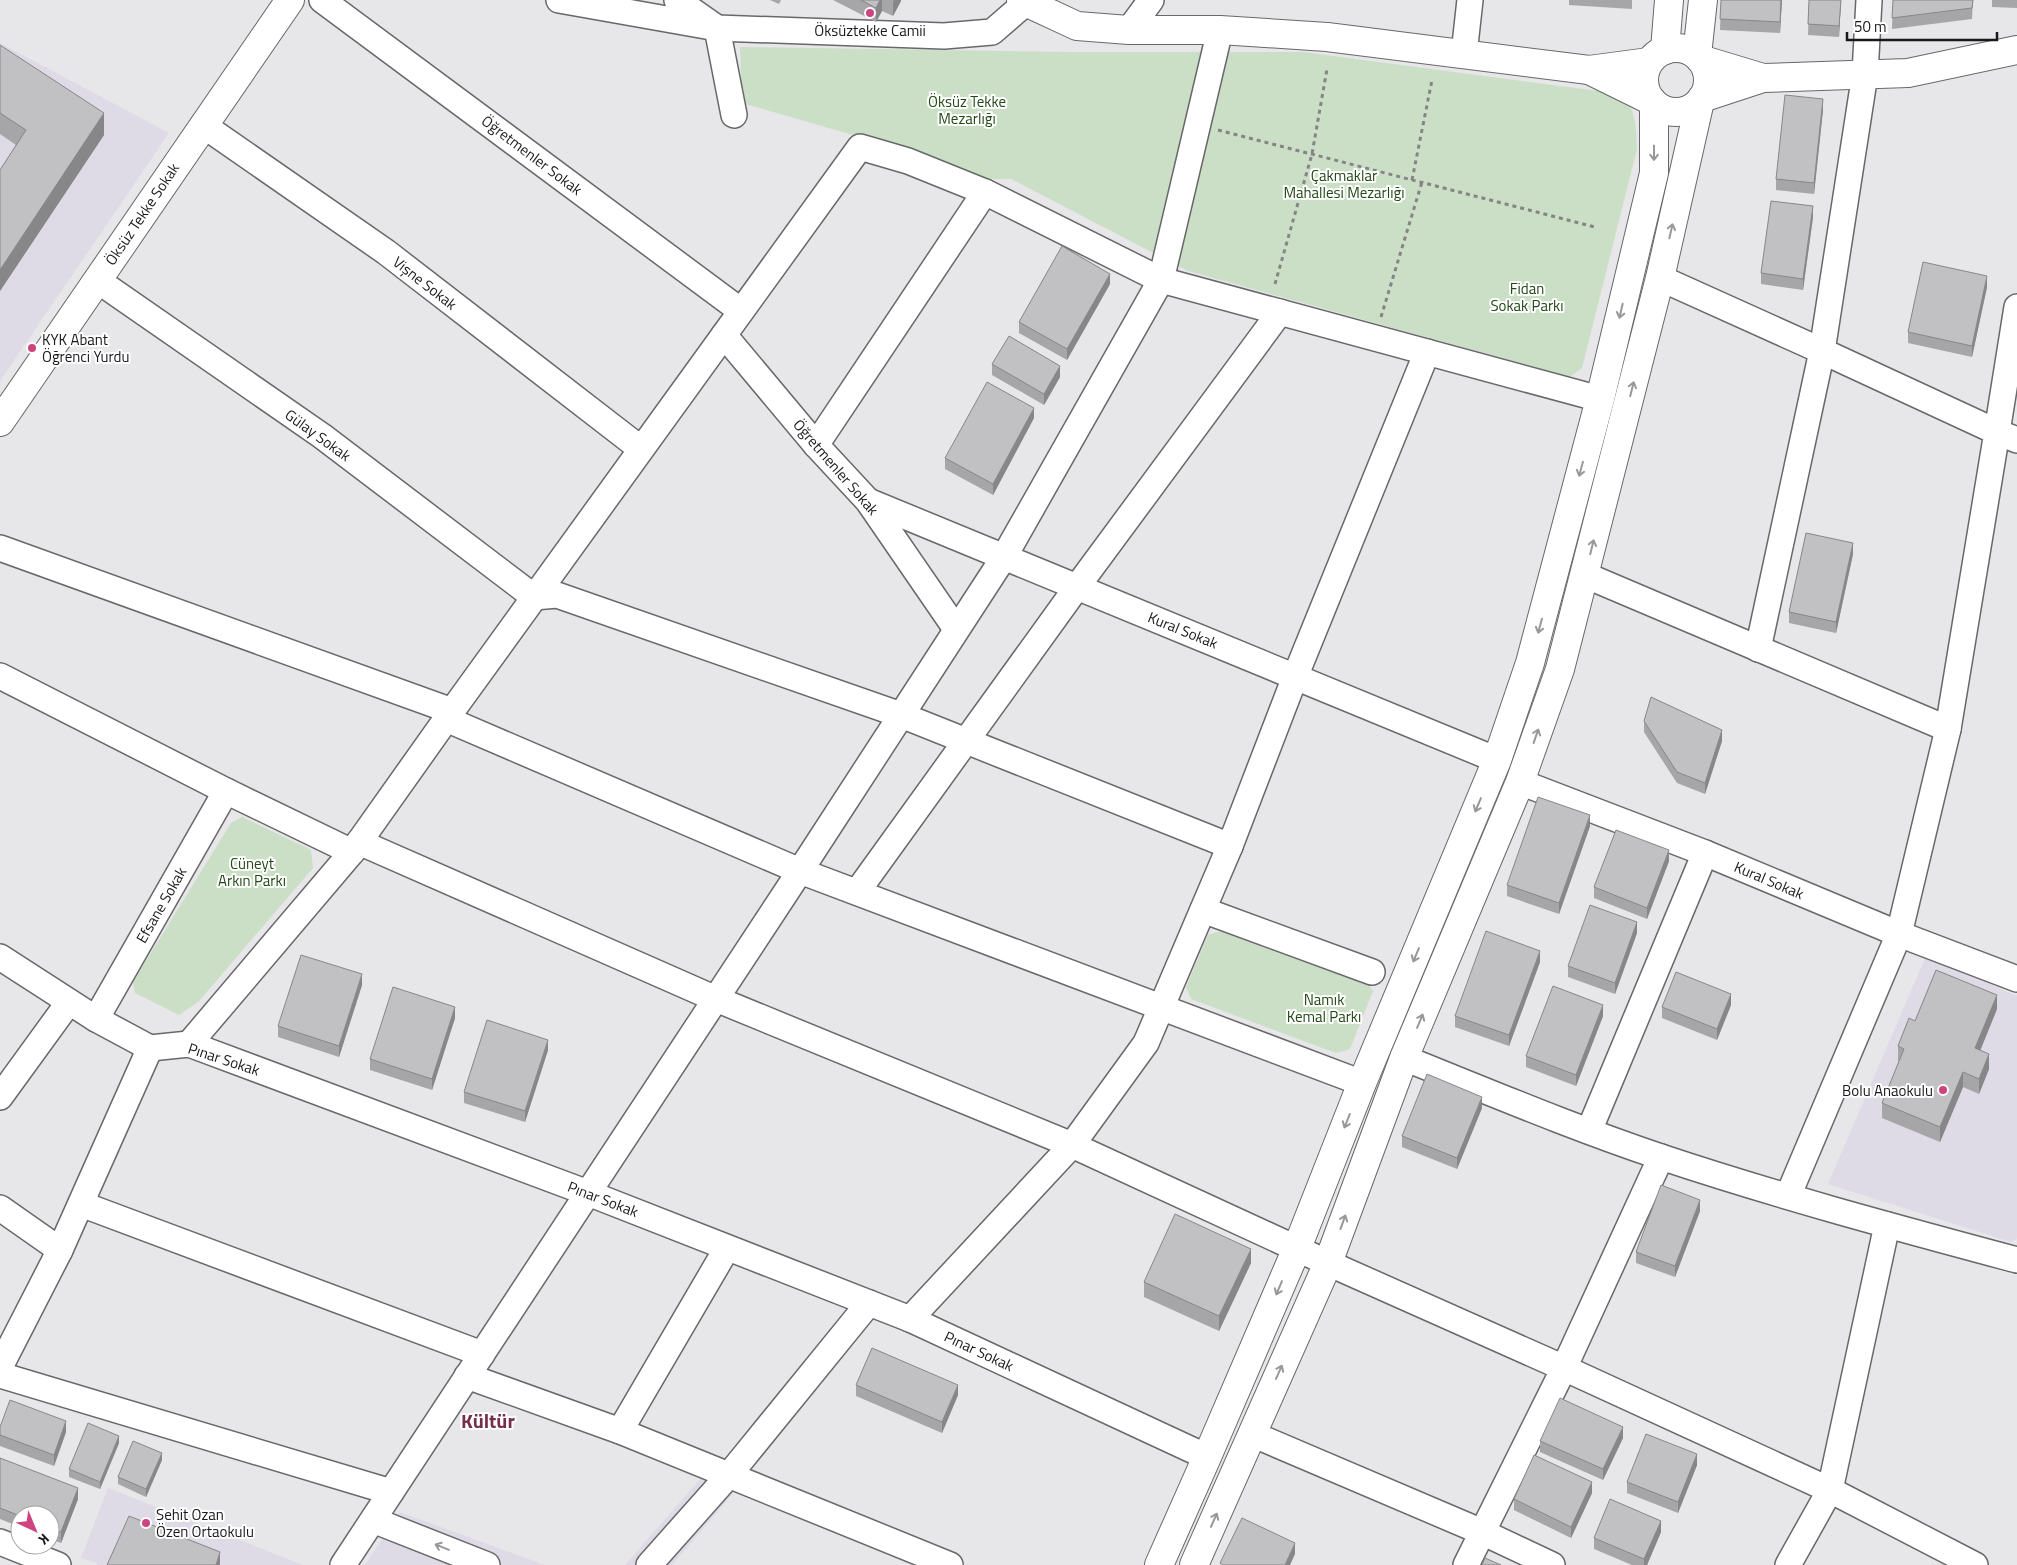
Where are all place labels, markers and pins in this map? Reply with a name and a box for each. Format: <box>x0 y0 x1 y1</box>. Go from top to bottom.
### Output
marker: Öksüztekke Camii <box>864 7 876 19</box>
place label: Öksüztekke Camii <box>814 19 926 42</box>
place label: KYK Abant Öğrenci Yurdu <box>42 328 129 368</box>
marker: KYK Abant Öğrenci Yurdu <box>26 342 38 354</box>
place label: Bolu Anaokulu <box>1842 1079 1933 1102</box>
marker: Bolu Anaokulu <box>1937 1084 1949 1096</box>
place label: Şehit Ozan Özen Ortaokulu <box>156 1503 254 1543</box>
marker: Şehit Ozan Özen Ortaokulu <box>140 1517 152 1529</box>

